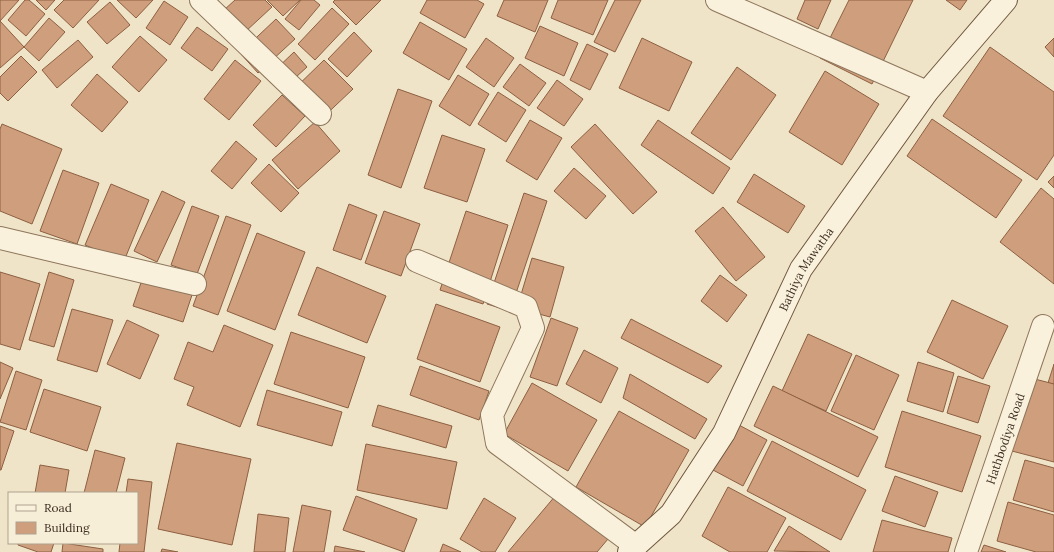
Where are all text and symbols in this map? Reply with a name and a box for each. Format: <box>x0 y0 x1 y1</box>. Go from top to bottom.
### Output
street label: Bathiya Mawatha <box>775 224 836 313</box>
street label: Hathbodiya Road <box>982 391 1027 486</box>
legend <box>8 492 138 544</box>
text: Road <box>44 500 72 515</box>
text: Building <box>44 520 90 535</box>

